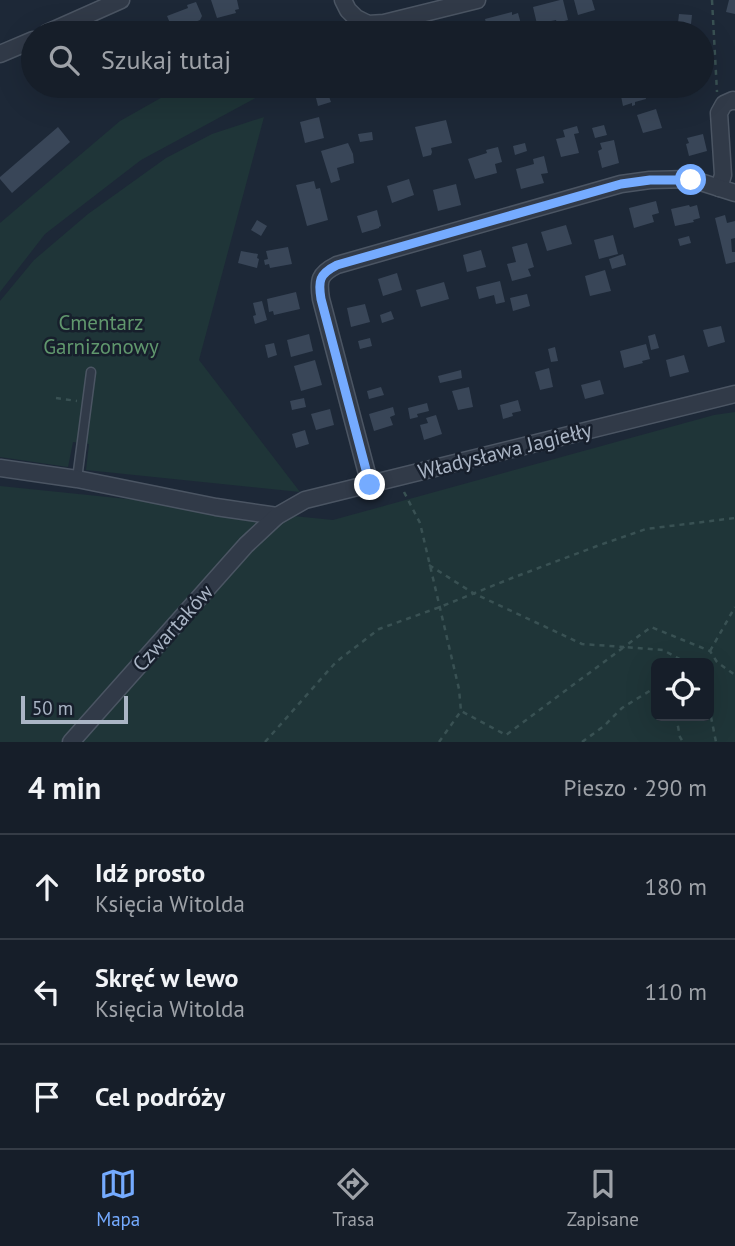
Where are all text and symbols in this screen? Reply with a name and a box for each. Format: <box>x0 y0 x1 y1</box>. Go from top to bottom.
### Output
search box <box>21 21 714 98</box>
icon: search <box>45 41 83 79</box>
text: Szukaj tutaj <box>101 43 231 76</box>
route start <box>675 164 706 195</box>
park label: Cmentarz Garnizonowy <box>43 309 159 360</box>
street label: Władysława Jagiełły <box>415 416 595 485</box>
route end <box>354 469 385 500</box>
street label: Czwartaków <box>126 578 219 677</box>
map controls <box>651 658 714 721</box>
button: locate <box>651 658 714 721</box>
scale bar <box>21 693 128 725</box>
text: 50 m <box>32 696 73 720</box>
text: 4 min <box>28 768 101 807</box>
text: Pieszo · 290 m <box>564 773 707 802</box>
text: Idź prosto <box>95 856 205 889</box>
icon: ahead <box>28 868 66 906</box>
text: 180 m <box>645 872 707 901</box>
text: Księcia Witolda <box>95 889 245 918</box>
text: Skręć w lewo <box>95 961 239 994</box>
icon: left <box>28 973 66 1011</box>
text: 110 m <box>645 977 707 1006</box>
text: Księcia Witolda <box>95 994 245 1023</box>
icon: arrive <box>28 1078 66 1116</box>
text: Cel podróży <box>95 1080 225 1113</box>
tab: Mapa <box>96 1165 140 1231</box>
tab: Trasa <box>333 1165 374 1231</box>
tab: Zapisane <box>567 1165 639 1231</box>

